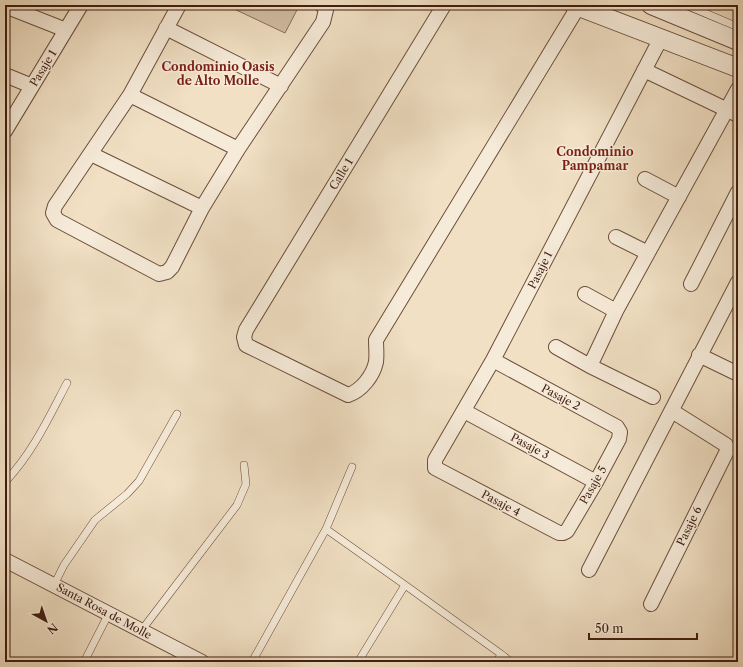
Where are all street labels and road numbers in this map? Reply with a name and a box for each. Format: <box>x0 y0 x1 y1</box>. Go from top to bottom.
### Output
street label: Pasaje 1 <box>27 47 60 89</box>
street label: Calle 1 <box>326 155 356 192</box>
street label: Pasaje 1 <box>525 249 556 291</box>
street label: Pasaje 2 <box>539 381 583 413</box>
street label: Pasaje 3 <box>508 430 552 462</box>
street label: Pasaje 5 <box>577 463 609 507</box>
street label: Pasaje 4 <box>479 487 523 519</box>
street label: Pasaje 6 <box>673 503 705 548</box>
street label: Santa Rosa de Molle <box>54 580 154 642</box>

